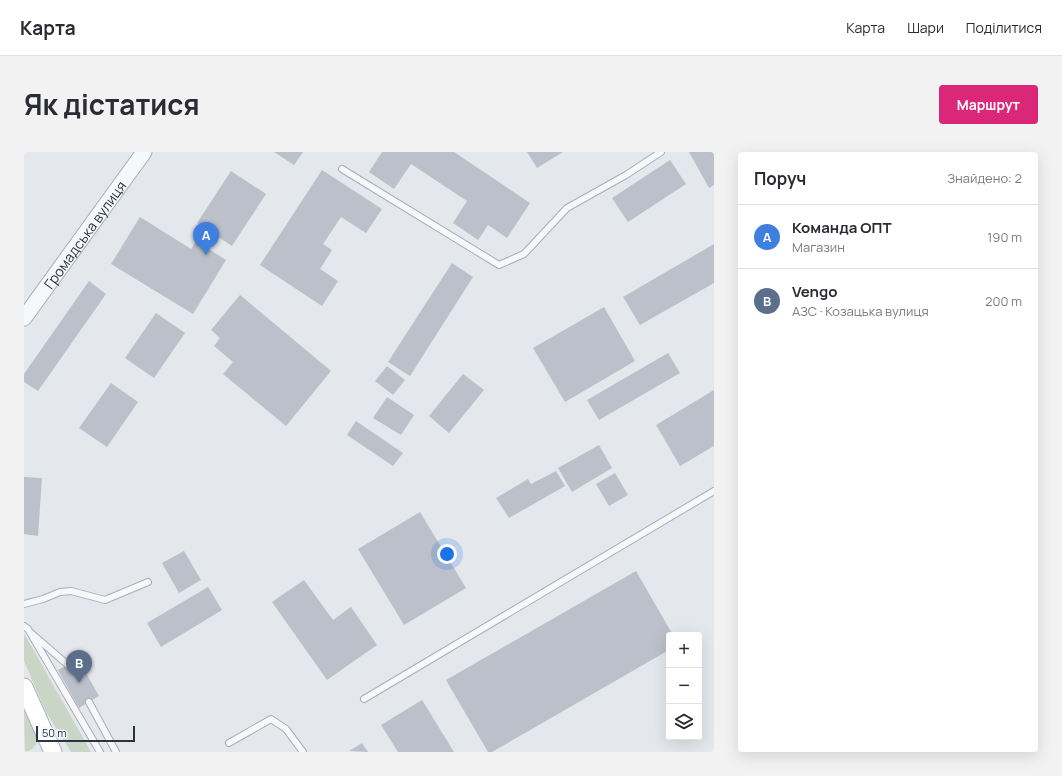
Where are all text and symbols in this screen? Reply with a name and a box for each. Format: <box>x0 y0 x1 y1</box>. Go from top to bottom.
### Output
text: Карта <box>20 15 76 41</box>
text: Карта <box>846 18 885 37</box>
text: Шари <box>907 18 944 37</box>
text: Поділитися <box>966 18 1042 37</box>
text: Як дістатися <box>24 85 200 123</box>
button: Маршрут <box>939 85 1038 124</box>
text: Поруч <box>754 167 806 190</box>
text: Знайдено: 2 <box>947 169 1022 187</box>
street label: Громадська вулиця <box>39 177 130 292</box>
text: Команда ОПТ <box>792 217 892 238</box>
pin: A <box>193 222 219 255</box>
text: A <box>763 228 771 246</box>
text: 190 m <box>987 228 1022 246</box>
text: Магазин <box>792 238 845 256</box>
text: Vengo <box>792 281 837 302</box>
text: B <box>763 292 771 310</box>
text: 200 m <box>985 292 1022 310</box>
text: АЗС · Козацька вулиця <box>792 302 929 320</box>
your location <box>437 544 457 564</box>
map controls <box>666 632 702 740</box>
button: + <box>666 632 702 668</box>
pin: B <box>66 650 92 683</box>
button: − <box>666 668 702 704</box>
button: layers <box>666 704 702 740</box>
scale bar <box>36 724 135 743</box>
text: 50 m <box>42 725 67 740</box>

